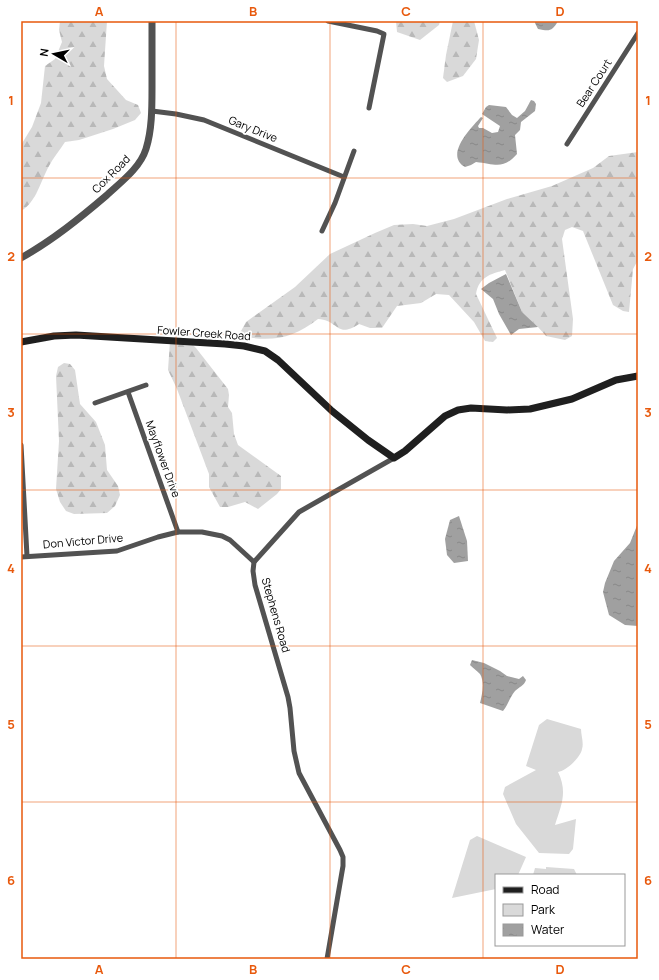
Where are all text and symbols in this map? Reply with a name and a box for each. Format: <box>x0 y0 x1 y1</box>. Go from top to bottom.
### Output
text: A <box>95 2 104 20</box>
text: B <box>249 2 257 20</box>
text: C <box>401 2 411 20</box>
text: D <box>555 2 565 20</box>
north arrow <box>34 34 74 74</box>
text: N <box>36 47 52 57</box>
street label: Bear Court <box>572 56 615 110</box>
text: 1 <box>8 91 14 109</box>
text: 1 <box>645 91 651 109</box>
street label: Gary Drive <box>227 112 280 145</box>
street label: Cox Road <box>88 151 133 196</box>
text: 2 <box>7 247 15 265</box>
text: 2 <box>644 247 652 265</box>
street label: Fowler Creek Road <box>157 322 251 343</box>
text: 3 <box>7 403 15 421</box>
text: 3 <box>644 403 652 421</box>
street label: Mayflower Drive <box>143 418 185 500</box>
street label: Don Victor Drive <box>42 529 124 551</box>
text: 4 <box>7 559 15 577</box>
text: 4 <box>644 559 652 577</box>
street label: Stephens Road <box>259 576 294 654</box>
text: 5 <box>7 715 15 733</box>
text: 5 <box>644 715 652 733</box>
text: 6 <box>7 871 15 889</box>
text: 6 <box>644 871 652 889</box>
legend <box>495 874 625 946</box>
text: Road <box>531 881 559 898</box>
text: Park <box>531 901 556 918</box>
text: Water <box>531 921 565 938</box>
text: A <box>95 960 104 978</box>
text: B <box>249 960 257 978</box>
text: C <box>401 960 411 978</box>
text: D <box>555 960 565 978</box>

